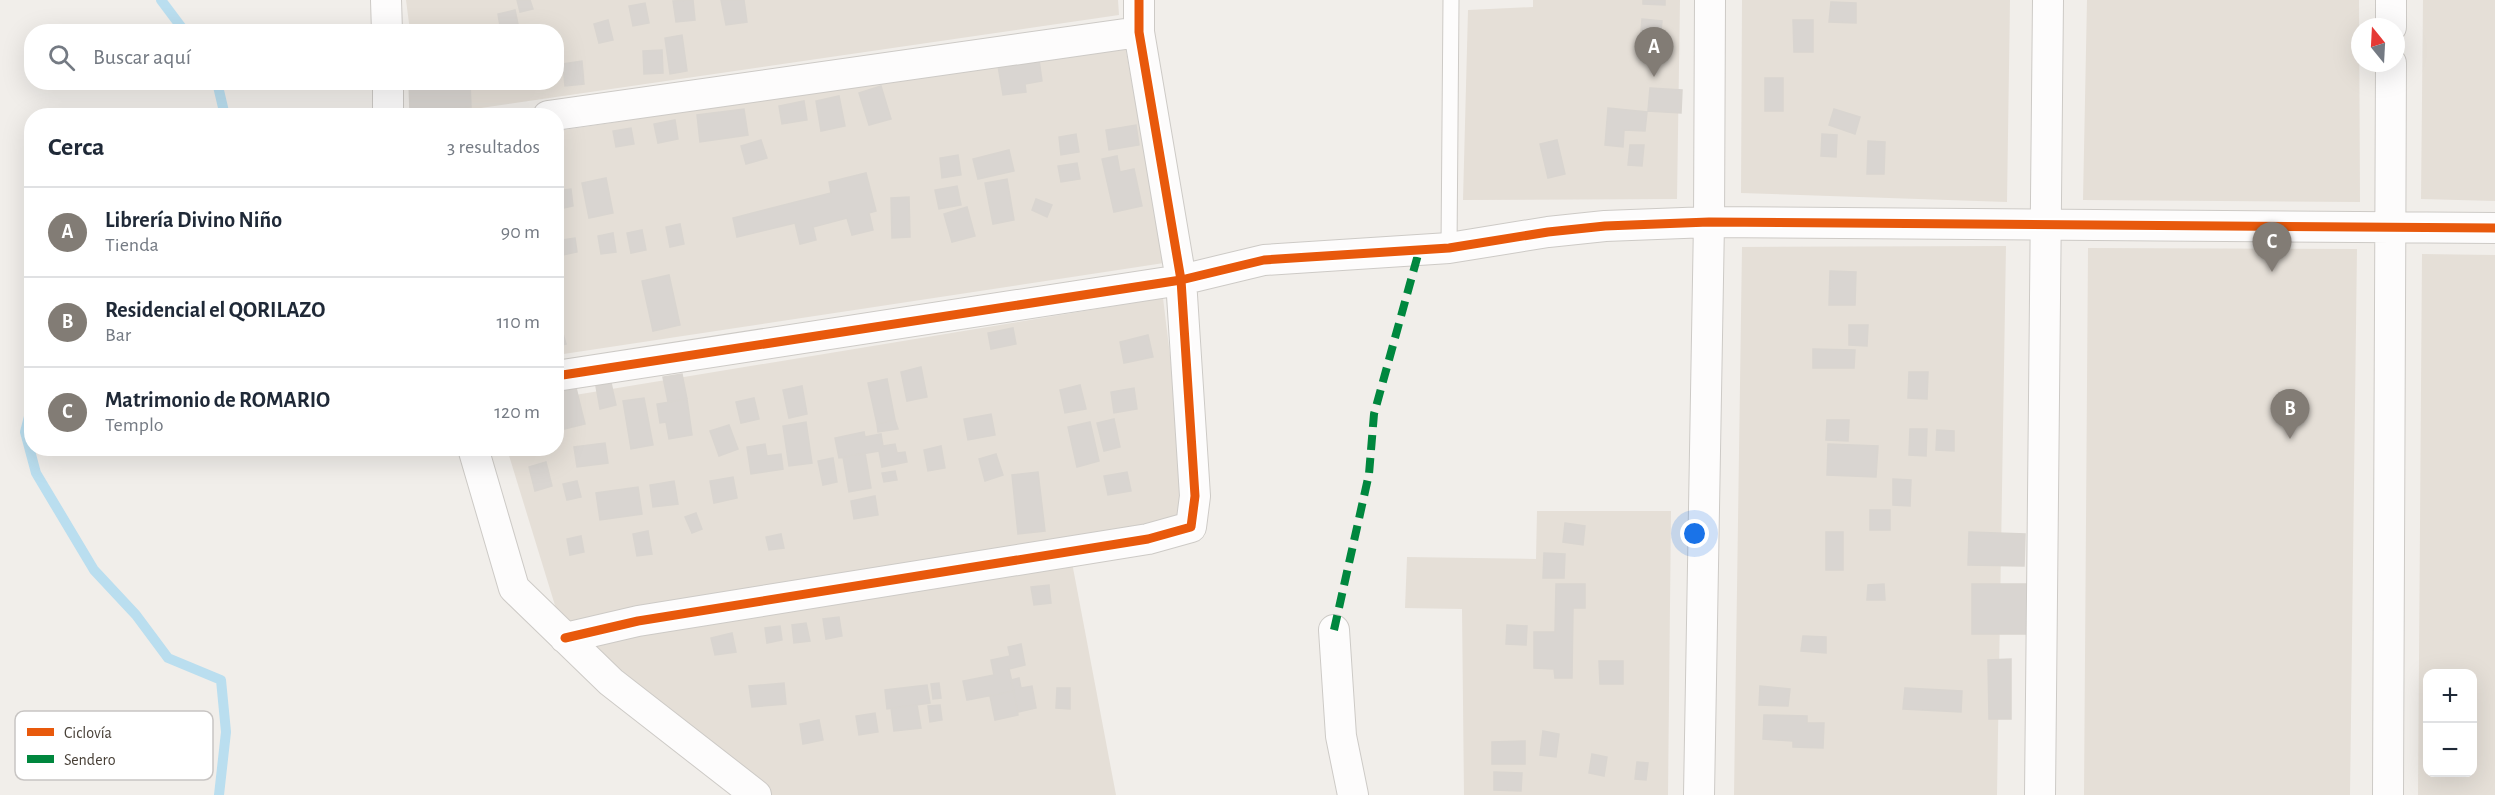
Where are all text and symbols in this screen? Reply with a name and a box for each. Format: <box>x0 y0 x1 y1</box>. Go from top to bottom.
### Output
north arrow <box>2351 18 2405 72</box>
search box <box>24 24 564 90</box>
pin: A <box>1634 28 1674 77</box>
icon: search <box>45 41 78 74</box>
text: Buscar aquí <box>93 46 191 68</box>
text: Cerca <box>48 134 105 160</box>
text: 3 resultados <box>447 137 540 157</box>
text: Librería Divino Niño <box>105 209 282 231</box>
text: A <box>62 222 74 242</box>
text: 90 m <box>501 222 540 242</box>
pin: C <box>2252 222 2292 272</box>
text: Tienda <box>105 235 159 255</box>
text: Residencial el QORILAZO <box>105 299 326 321</box>
text: B <box>62 312 73 332</box>
text: 110 m <box>496 312 540 332</box>
text: Bar <box>105 325 131 345</box>
text: Matrimonio de ROMARIO <box>105 389 330 411</box>
pin: B <box>2270 390 2310 439</box>
text: C <box>62 402 73 422</box>
text: 120 m <box>494 402 540 422</box>
text: Templo <box>105 415 164 435</box>
your location <box>1680 519 1709 548</box>
map controls <box>2423 669 2477 777</box>
button: + <box>2423 669 2477 723</box>
legend <box>15 711 213 780</box>
button: − <box>2423 723 2477 777</box>
text: Ciclovía <box>64 725 112 741</box>
text: Sendero <box>64 752 116 768</box>

